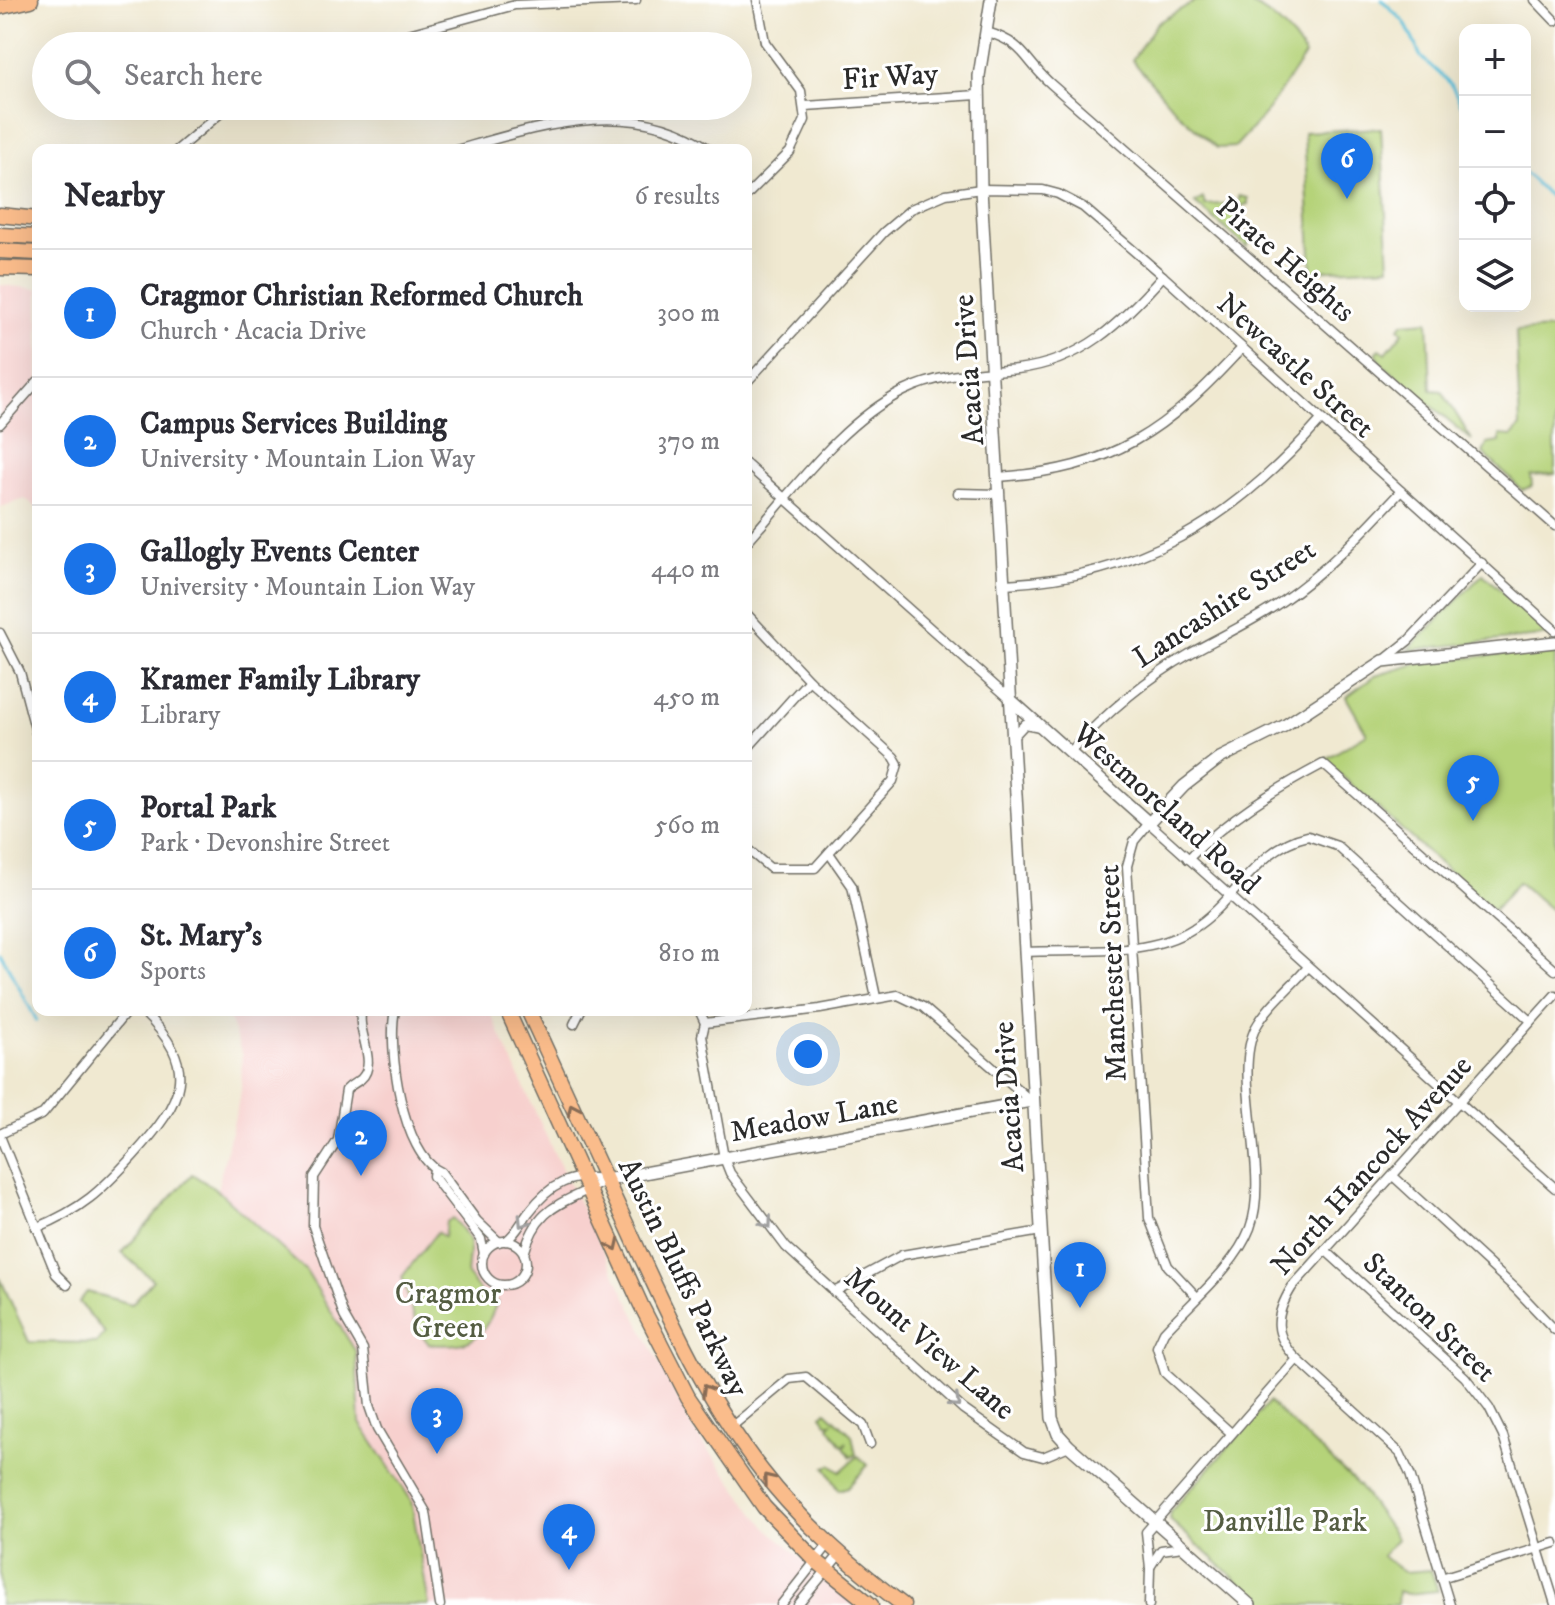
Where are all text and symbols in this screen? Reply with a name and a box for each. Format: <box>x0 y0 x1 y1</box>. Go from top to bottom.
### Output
map controls <box>1459 24 1531 312</box>
button: + <box>1459 24 1531 96</box>
search box <box>32 32 752 120</box>
icon: search <box>60 54 104 98</box>
street label: Fir Way <box>841 56 940 99</box>
text: Search here <box>124 58 263 95</box>
button: − <box>1459 96 1531 168</box>
pin: 6 <box>1321 133 1373 199</box>
button: locate <box>1459 168 1531 240</box>
text: Nearby <box>64 175 165 217</box>
text: 6 results <box>634 180 720 213</box>
street label: Pirate Heights <box>1208 190 1362 331</box>
button: layers <box>1459 240 1531 312</box>
text: Cragmor Christian Reformed Church <box>140 278 583 315</box>
street label: Newcastle Street <box>1208 286 1382 447</box>
street label: Acacia Drive <box>946 293 993 447</box>
text: 1 <box>85 297 95 330</box>
text: 300 m <box>657 297 720 330</box>
text: Church · Acacia Drive <box>140 315 366 348</box>
text: Campus Services Building <box>140 406 447 443</box>
text: 2 <box>84 425 96 458</box>
text: 370 m <box>658 425 720 458</box>
text: University · Mountain Lion Way <box>140 443 475 476</box>
street label: Lancashire Street <box>1127 532 1323 677</box>
text: Gallogly Events Center <box>140 534 419 571</box>
text: 3 <box>85 553 95 586</box>
text: 440 m <box>651 553 720 586</box>
text: University · Mountain Lion Way <box>140 571 475 604</box>
text: Kramer Family Library <box>140 662 420 699</box>
text: 4 <box>83 681 97 714</box>
text: 450 m <box>653 681 720 714</box>
text: Library <box>140 699 220 732</box>
street label: Westmoreland Road <box>1064 715 1267 903</box>
pin: 5 <box>1447 755 1499 821</box>
text: Portal Park <box>140 790 276 827</box>
text: 5 <box>84 809 96 842</box>
text: 560 m <box>654 809 720 842</box>
text: Park · Devonshire Street <box>140 827 390 860</box>
street label: Manchester Street <box>1091 864 1136 1082</box>
text: St. Mary's <box>140 918 262 955</box>
text: 6 <box>83 937 97 970</box>
text: 810 m <box>658 937 720 970</box>
text: Sports <box>140 955 206 988</box>
street label: Acacia Drive <box>986 1020 1033 1174</box>
your location <box>788 1034 828 1074</box>
street label: North Hancock Avenue <box>1264 1048 1481 1284</box>
street label: Meadow Lane <box>728 1086 901 1151</box>
one-way arrow <box>567 1103 583 1117</box>
pin: 2 <box>335 1110 387 1176</box>
street label: Austin Bluffs Parkway <box>609 1153 757 1403</box>
one-way arrow <box>518 1213 533 1227</box>
one-way arrow <box>757 1214 771 1229</box>
one-way arrow <box>605 1237 621 1252</box>
pin: 1 <box>1054 1242 1106 1308</box>
street label: Stanton Street <box>1355 1245 1503 1391</box>
street label: Mount View Lane <box>836 1260 1022 1428</box>
park label: Cragmor Green <box>395 1276 501 1347</box>
one-way arrow <box>701 1384 717 1399</box>
pin: 3 <box>411 1388 463 1454</box>
one-way arrow <box>946 1392 960 1407</box>
one-way arrow <box>763 1474 778 1488</box>
pin: 4 <box>543 1504 595 1570</box>
park label: Danville Park <box>1203 1504 1367 1541</box>

